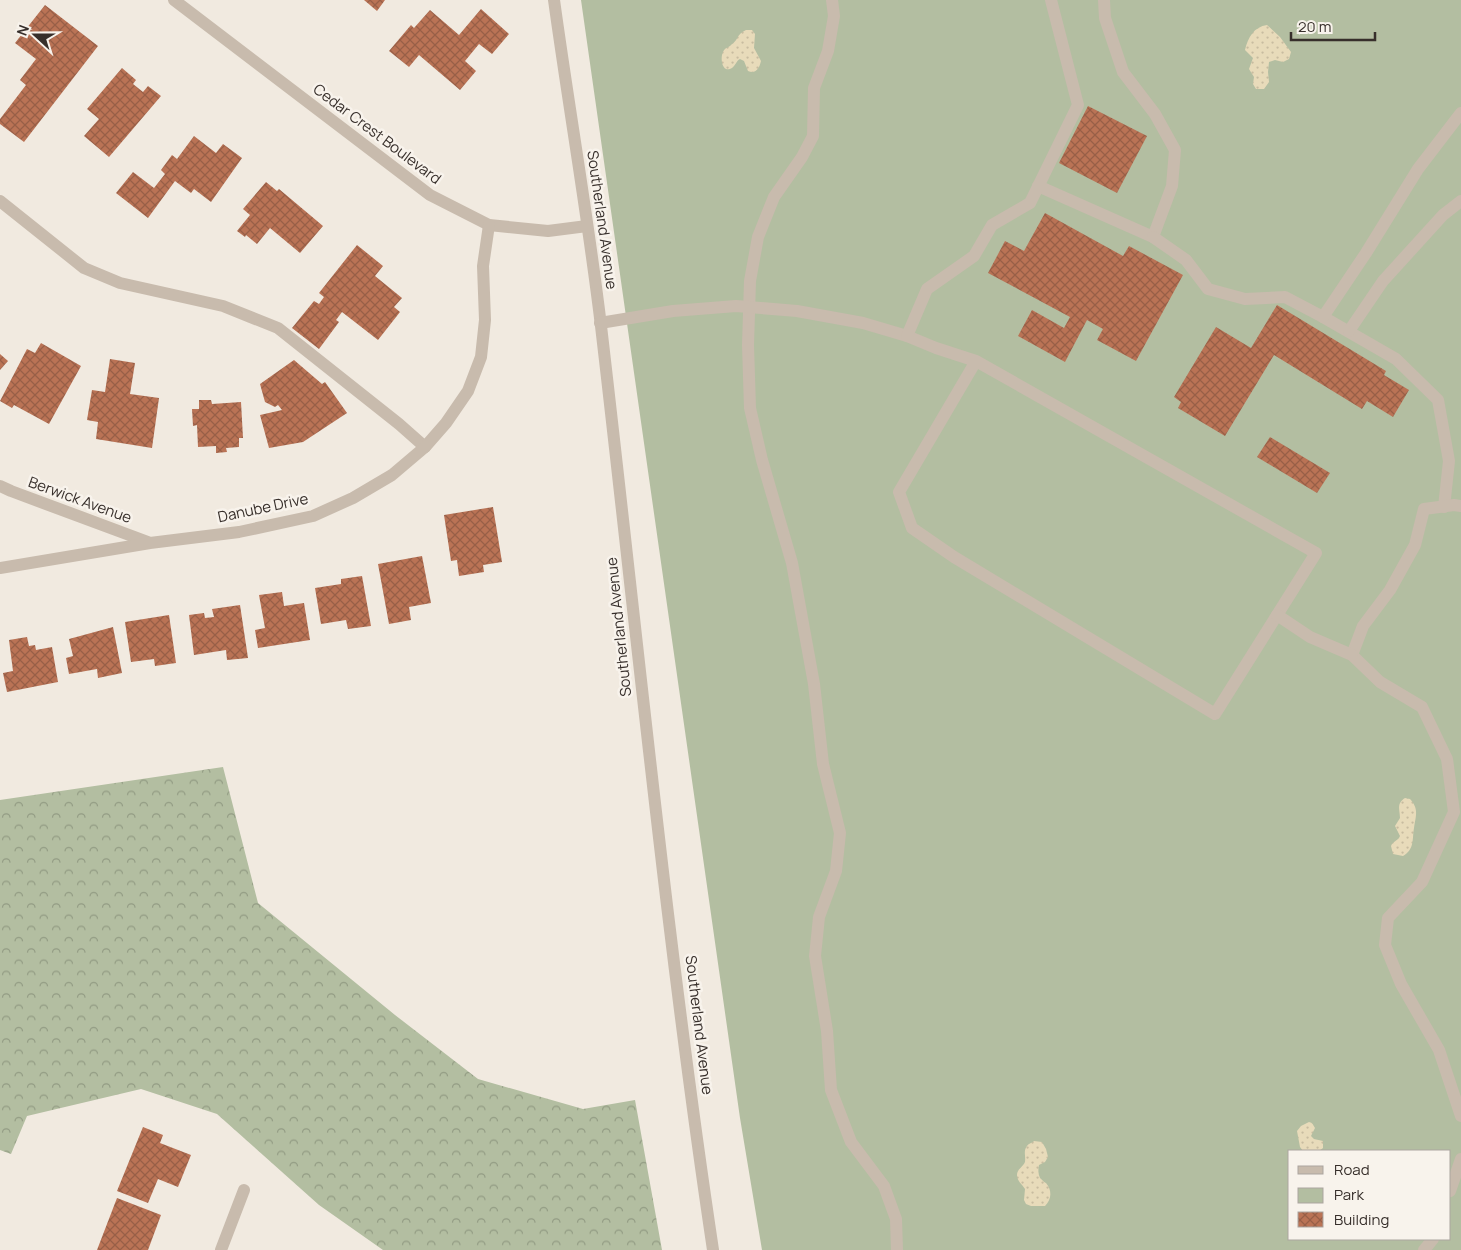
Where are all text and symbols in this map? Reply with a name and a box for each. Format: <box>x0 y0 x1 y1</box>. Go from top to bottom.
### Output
north arrow <box>10 10 60 60</box>
scale bar <box>1291 10 1375 42</box>
text: 20 m <box>1298 16 1331 37</box>
text: N <box>12 22 33 38</box>
street label: Cedar Crest Boulevard <box>309 78 446 189</box>
street label: Southerland Avenue <box>582 149 623 291</box>
street label: Berwick Avenue <box>26 471 135 528</box>
street label: Danube Drive <box>216 488 310 527</box>
street label: Southerland Avenue <box>601 556 636 698</box>
street label: Southerland Avenue <box>681 954 718 1096</box>
legend <box>1288 1150 1451 1240</box>
text: Road <box>1334 1159 1370 1180</box>
text: Park <box>1334 1184 1364 1205</box>
text: Building <box>1334 1209 1389 1230</box>

